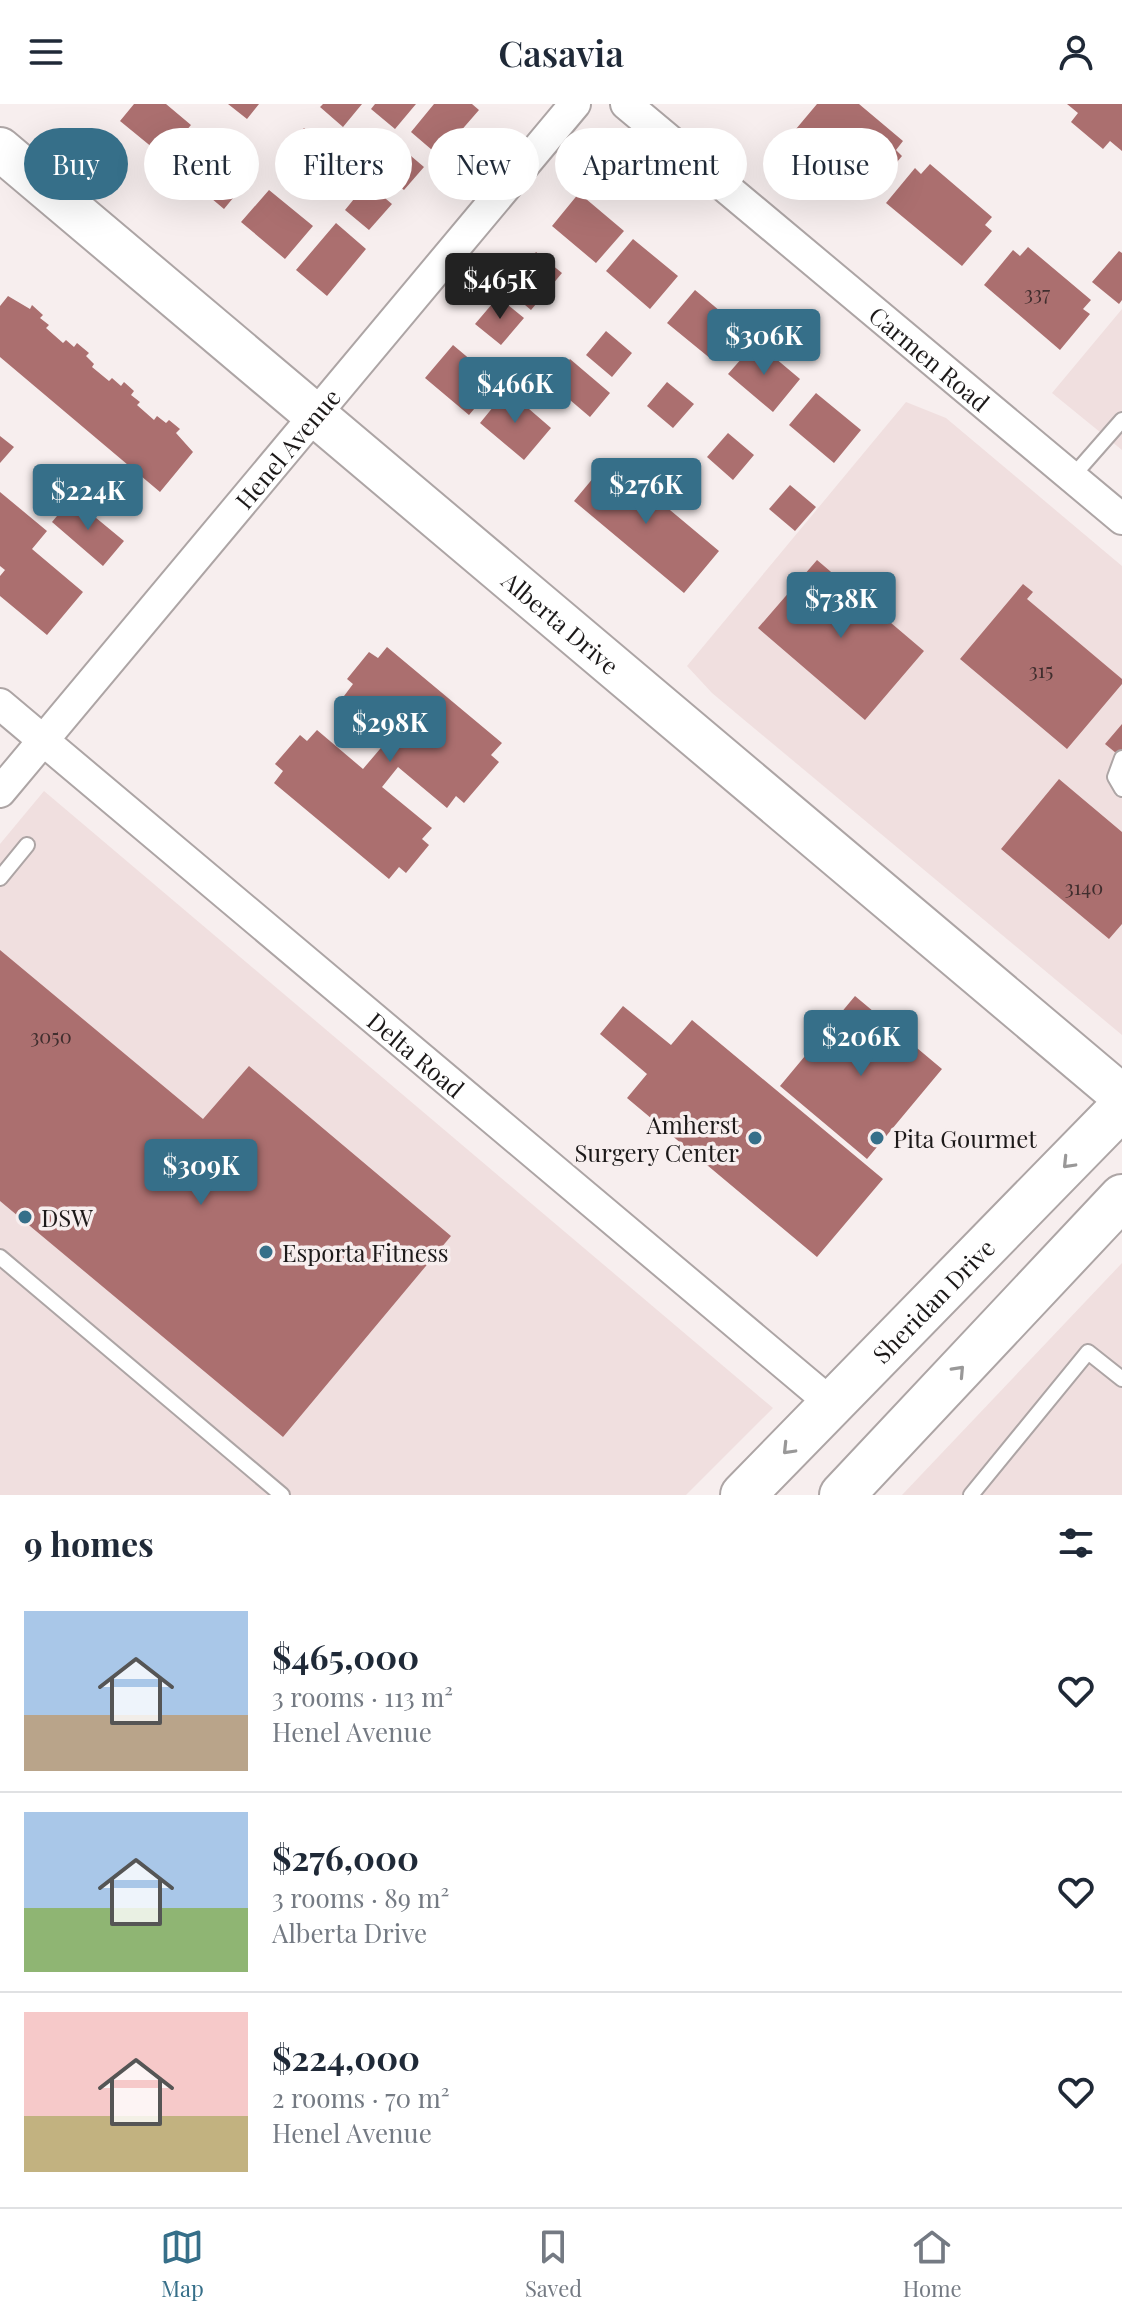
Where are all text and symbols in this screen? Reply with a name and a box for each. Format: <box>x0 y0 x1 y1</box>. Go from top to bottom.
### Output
text: Casavia <box>498 28 624 76</box>
icon: menu <box>24 30 68 74</box>
icon: person <box>1054 30 1098 74</box>
chip: Buy <box>24 128 128 200</box>
chip: Rent <box>144 128 259 200</box>
chip: Filters <box>275 128 412 200</box>
chip: New <box>428 128 539 200</box>
chip: Apartment <box>555 128 747 200</box>
chip: House <box>763 128 898 200</box>
pin: $465K <box>444 253 556 321</box>
text: $465K <box>463 261 537 296</box>
house number: 337 <box>1024 279 1050 306</box>
street label: Carmen Road <box>863 298 997 418</box>
pin: $306K <box>708 309 820 377</box>
text: $306K <box>725 317 803 352</box>
pin: $466K <box>459 357 571 425</box>
text: $466K <box>477 365 553 400</box>
street label: Henel Avenue <box>228 381 347 515</box>
pin: $276K <box>590 458 702 526</box>
pin: $224K <box>32 464 144 532</box>
text: $276K <box>609 466 683 501</box>
text: $224K <box>51 472 125 507</box>
street label: Alberta Drive <box>495 563 626 681</box>
pin: $738K <box>785 572 897 640</box>
text: $738K <box>805 580 877 615</box>
house number: 315 <box>1029 656 1053 683</box>
pin: $298K <box>334 696 446 764</box>
text: $298K <box>352 704 428 739</box>
house number: 3140 <box>1065 873 1103 900</box>
street label: Delta Road <box>361 1004 471 1104</box>
pin: $206K <box>805 1010 917 1078</box>
text: $206K <box>822 1018 900 1053</box>
house number: 3050 <box>30 1022 72 1049</box>
place label: Amherst Surgery Center <box>574 1108 740 1168</box>
place label: Pita Gourmet <box>893 1122 1037 1154</box>
marker: Amherst Surgery Center <box>746 1129 764 1147</box>
marker: Pita Gourmet <box>868 1129 886 1147</box>
pin: $309K <box>145 1139 257 1207</box>
text: $309K <box>162 1147 240 1182</box>
one-way arrow <box>1062 1154 1077 1168</box>
place label: DSW <box>41 1201 93 1233</box>
marker: DSW <box>16 1208 34 1226</box>
street label: Sheridan Drive <box>865 1231 1001 1370</box>
place label: Esporta Fitness <box>282 1236 448 1268</box>
marker: Esporta Fitness <box>257 1243 275 1261</box>
one-way arrow <box>949 1365 963 1380</box>
one-way arrow <box>783 1440 797 1454</box>
text: 9 homes <box>24 1520 154 1566</box>
icon: filters <box>1054 1521 1098 1565</box>
text: $465,000 <box>272 1633 419 1679</box>
icon: home <box>88 1643 184 1739</box>
icon: heart <box>1054 1669 1098 1713</box>
text: 3 rooms · 113 m² <box>272 1679 453 1714</box>
text: Henel Avenue <box>272 1714 432 1749</box>
text: $276,000 <box>272 1834 419 1880</box>
icon: home <box>88 1844 184 1940</box>
icon: heart <box>1054 1870 1098 1914</box>
text: 3 rooms · 89 m² <box>272 1880 449 1915</box>
text: Alberta Drive <box>272 1915 427 1950</box>
text: $224,000 <box>272 2034 420 2080</box>
icon: home <box>88 2044 184 2140</box>
icon: heart <box>1054 2070 1098 2114</box>
text: 2 rooms · 70 m² <box>272 2080 450 2115</box>
text: Henel Avenue <box>272 2115 432 2150</box>
tab: Map <box>160 2225 204 2303</box>
tab: Saved <box>525 2225 582 2303</box>
tab: Home <box>903 2225 962 2303</box>

